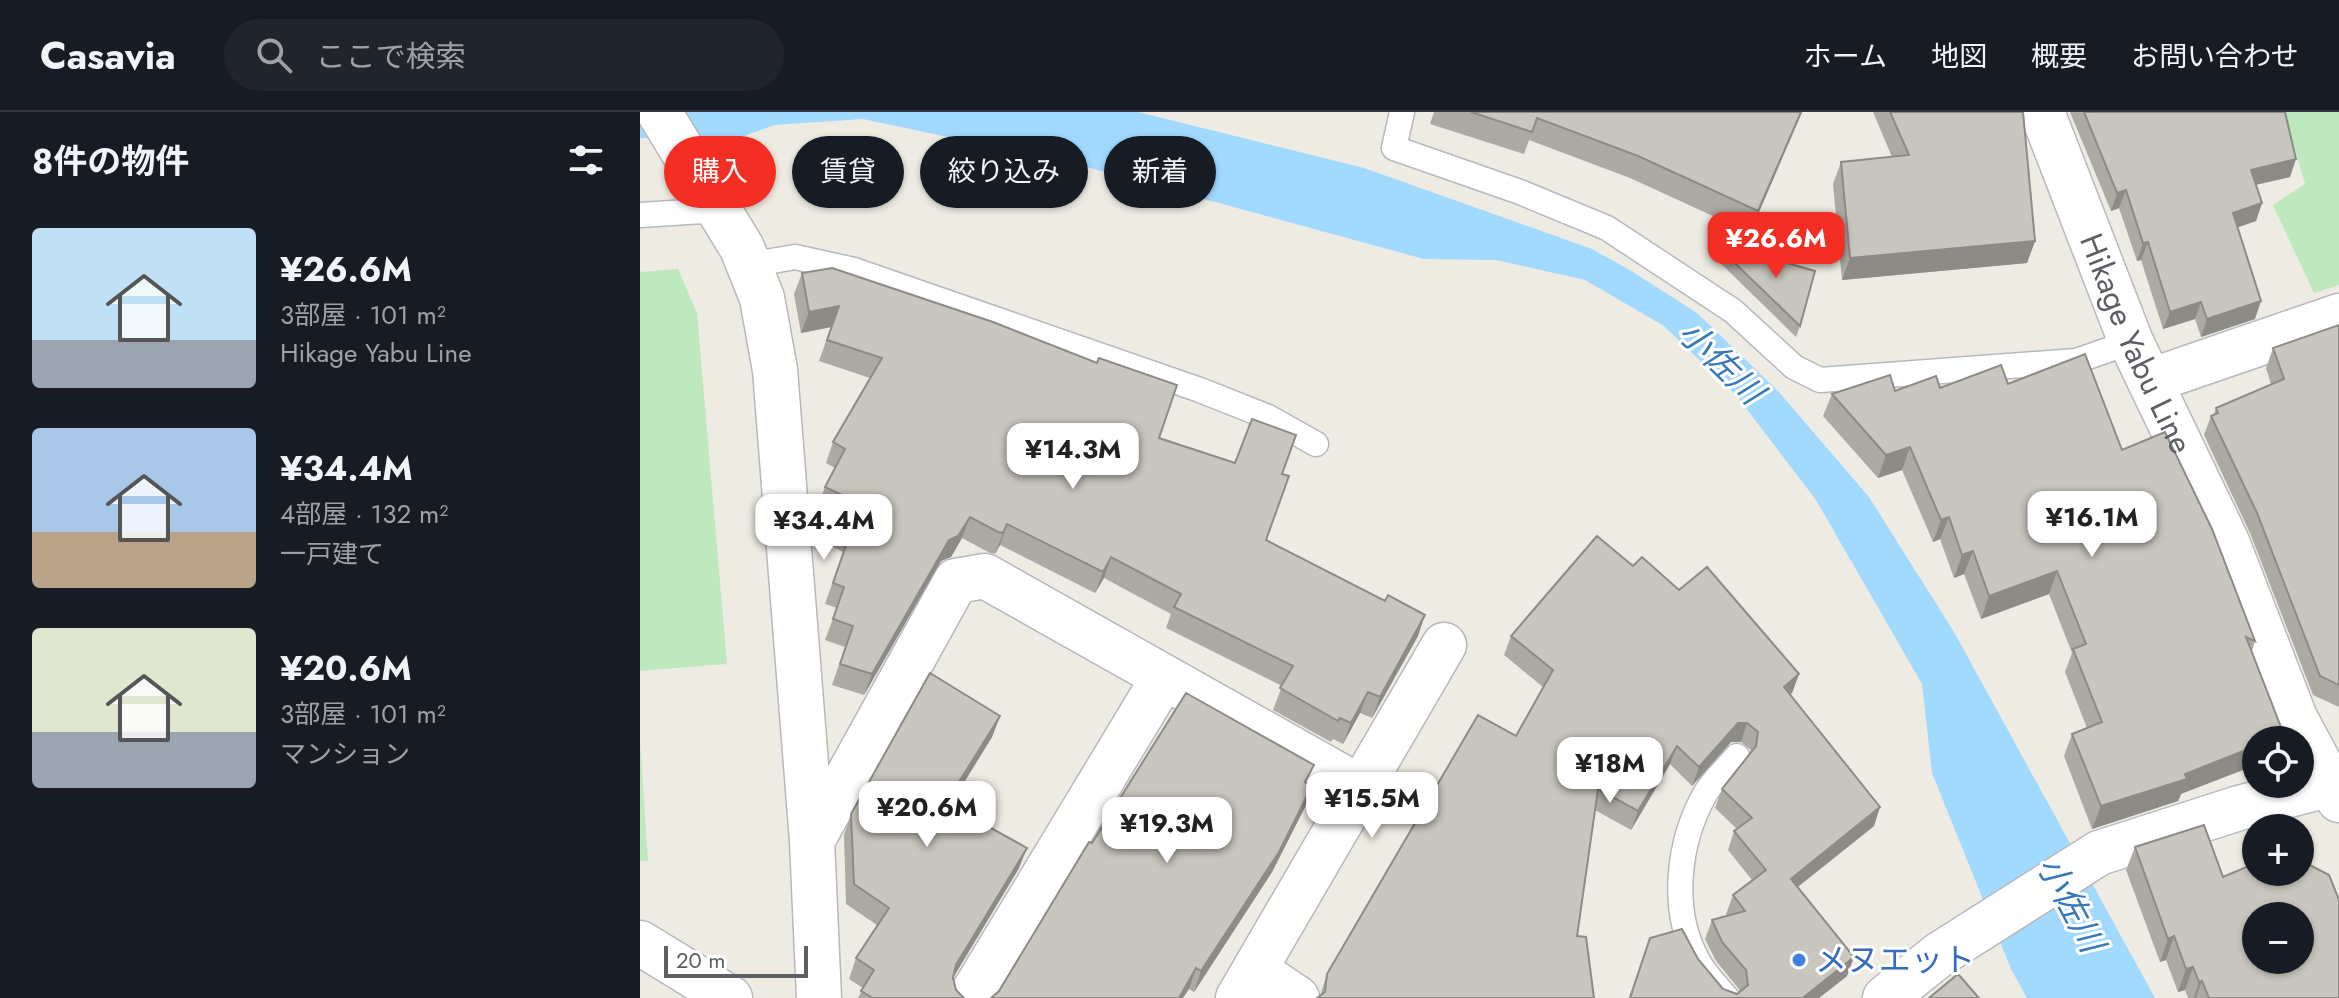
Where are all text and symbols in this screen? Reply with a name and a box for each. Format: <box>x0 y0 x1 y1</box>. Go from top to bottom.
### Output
search box <box>224 19 784 91</box>
text: Casavia <box>40 28 176 83</box>
icon: search <box>252 33 296 77</box>
text: ここで検索 <box>316 35 466 78</box>
text: ホーム <box>1804 36 1887 77</box>
text: 地図 <box>1931 36 1987 77</box>
text: 概要 <box>2031 36 2087 77</box>
text: お問い合わせ <box>2131 36 2299 77</box>
chip: 購入 <box>664 136 776 208</box>
chip: 賃貸 <box>792 136 904 208</box>
chip: 絞り込み <box>920 136 1088 208</box>
chip: 新着 <box>1104 136 1216 208</box>
text: 8件の物件 <box>32 137 189 186</box>
icon: filters <box>564 138 608 182</box>
pin: ¥26.6M <box>1711 212 1841 280</box>
text: ¥26.6M <box>1726 219 1826 257</box>
street label: Hikage Yabu Line <box>2068 227 2204 461</box>
text: ¥26.6M <box>280 245 412 294</box>
icon: home <box>96 260 192 356</box>
text: 3部屋 · 101 m² <box>280 296 446 334</box>
water label: 小佐川 <box>1667 309 1777 417</box>
text: Hikage Yabu Line <box>280 334 472 372</box>
pin: ¥14.3M <box>1008 423 1138 491</box>
text: ¥14.3M <box>1025 430 1121 468</box>
text: ¥34.4M <box>280 444 413 493</box>
icon: home <box>96 460 192 556</box>
pin: ¥16.1M <box>2027 491 2157 559</box>
pin: ¥34.4M <box>759 494 889 562</box>
text: 4部屋 · 132 m² <box>280 495 448 533</box>
text: ¥16.1M <box>2046 498 2138 536</box>
text: ¥34.4M <box>773 501 875 539</box>
text: 一戸建て <box>280 535 384 573</box>
text: ¥20.6M <box>280 644 412 693</box>
icon: home <box>96 660 192 756</box>
text: 3部屋 · 101 m² <box>280 695 446 733</box>
map controls <box>2242 726 2314 974</box>
button: locate <box>2242 726 2314 798</box>
text: マンション <box>280 735 410 773</box>
pin: ¥18M <box>1563 737 1657 805</box>
text: ¥18M <box>1575 744 1645 782</box>
pin: ¥15.5M <box>1307 772 1437 840</box>
text: ¥15.5M <box>1324 779 1420 817</box>
pin: ¥20.6M <box>862 781 992 849</box>
text: ¥20.6M <box>877 788 977 826</box>
pin: ¥19.3M <box>1102 797 1232 865</box>
text: ¥19.3M <box>1120 804 1214 842</box>
button: + <box>2242 814 2314 886</box>
water label: 小佐川 <box>2025 848 2118 963</box>
button: − <box>2242 902 2314 974</box>
place label: メヌエット <box>1815 937 1975 983</box>
scale bar <box>664 942 808 978</box>
text: 20 m <box>676 944 725 976</box>
marker: メヌエット <box>1790 951 1808 969</box>

